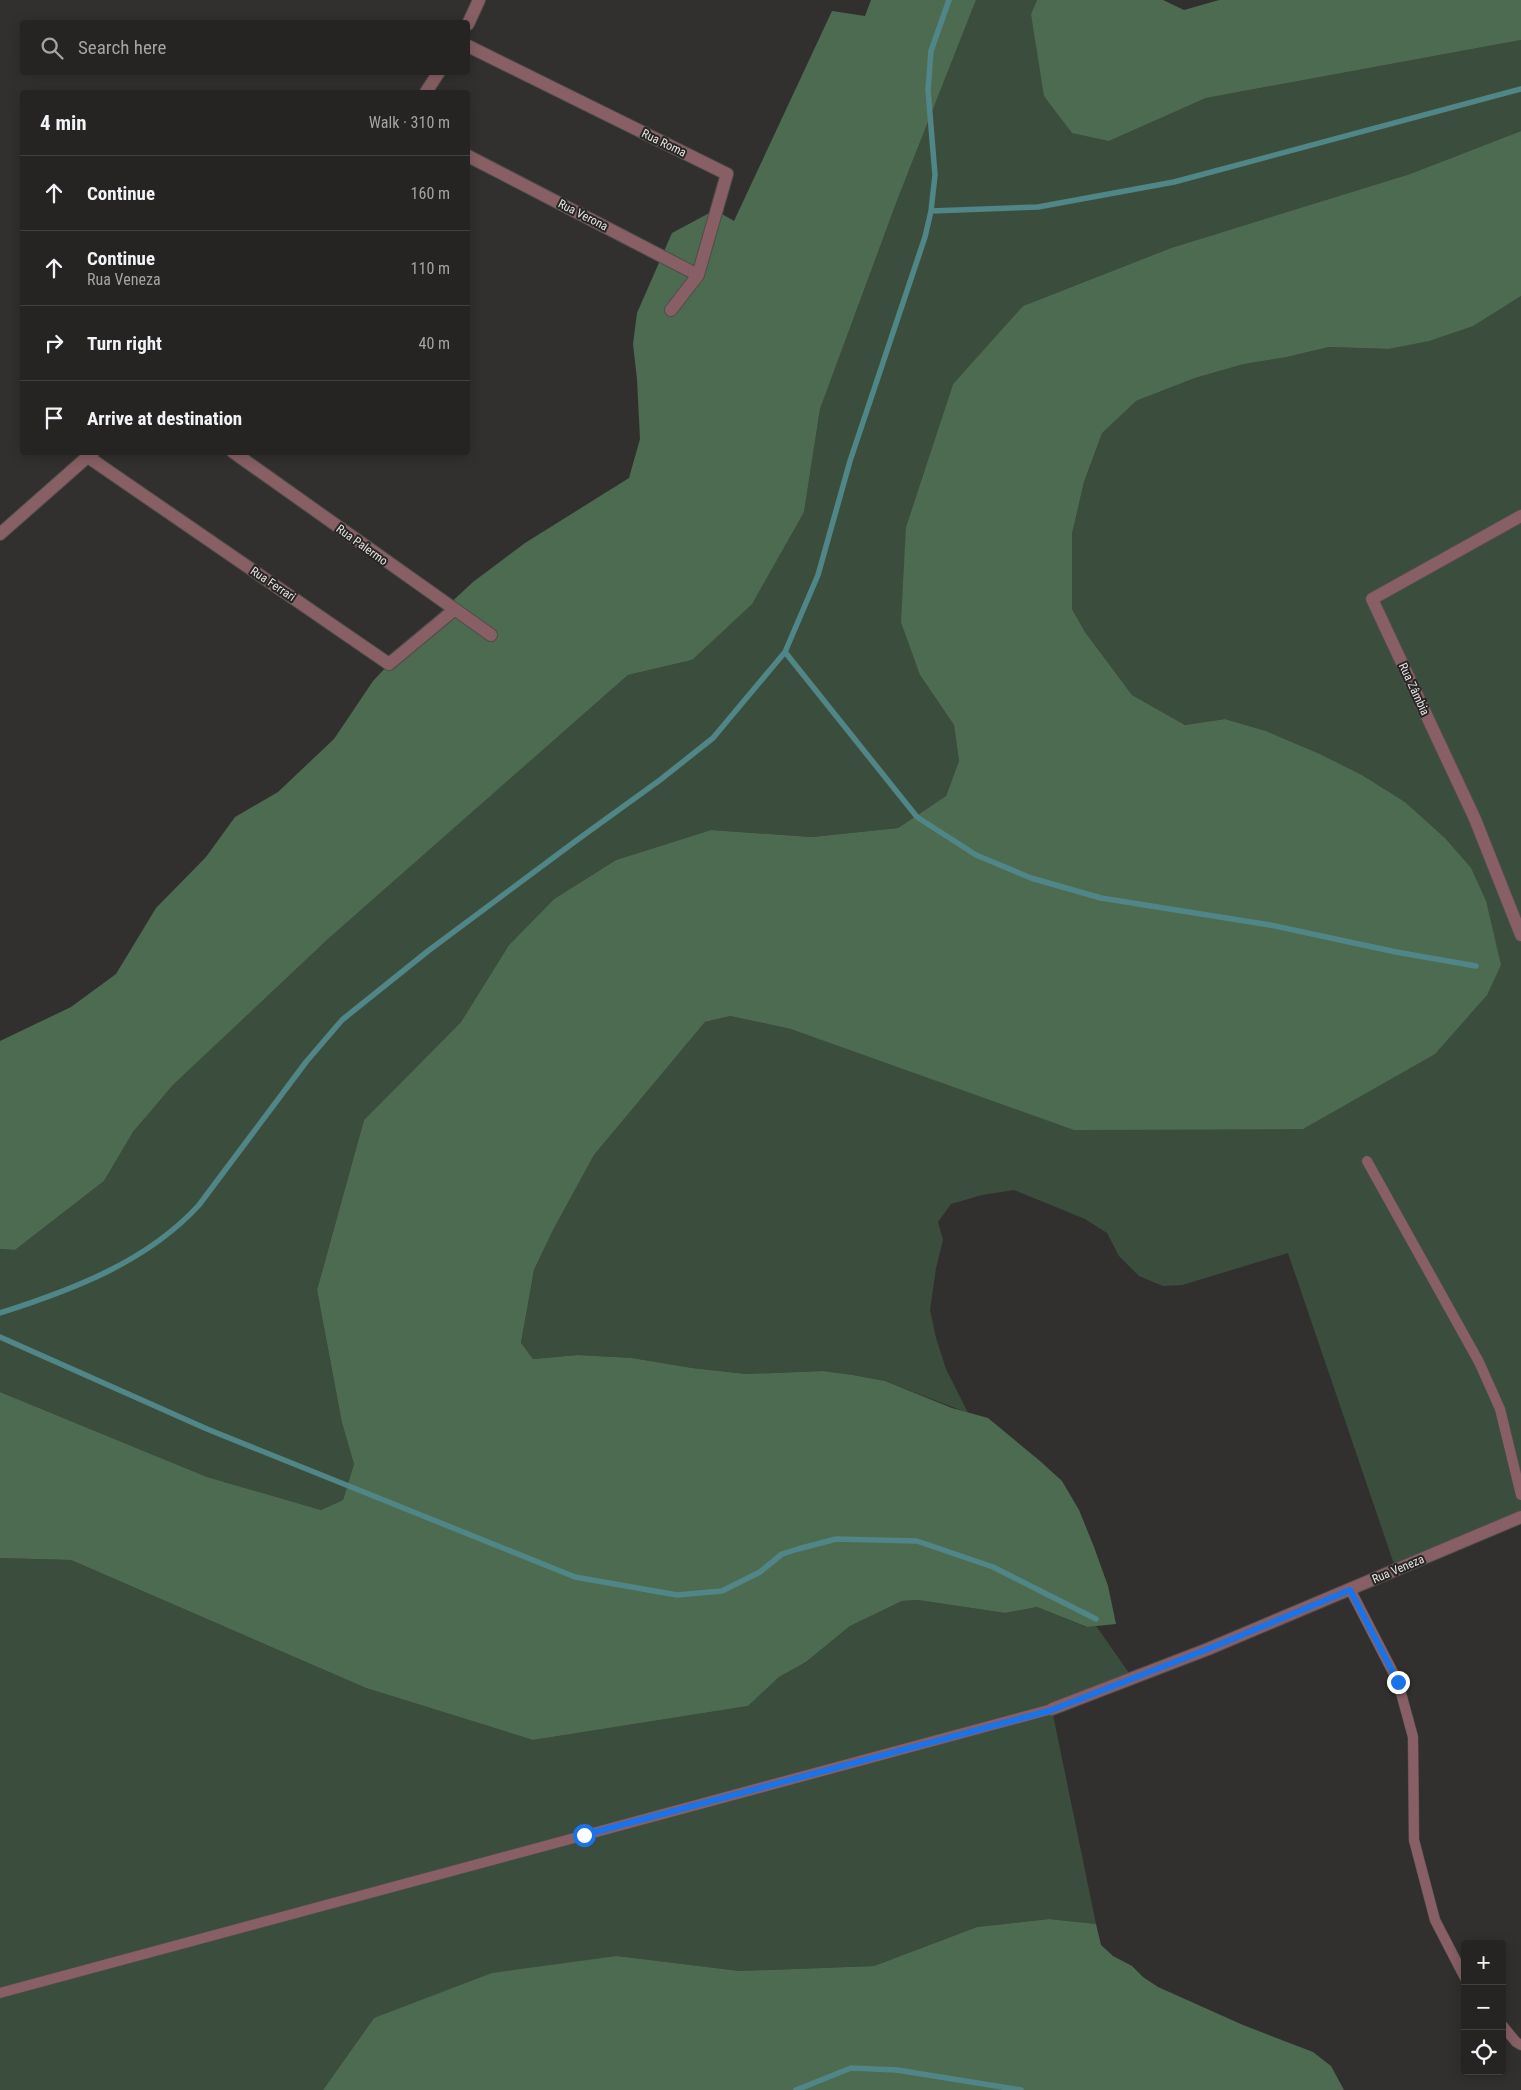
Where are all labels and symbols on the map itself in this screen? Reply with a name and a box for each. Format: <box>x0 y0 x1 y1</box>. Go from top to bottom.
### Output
street label: Rua Roma <box>639 126 689 160</box>
street label: Rua Verona <box>556 197 610 234</box>
street label: Rua Palermo <box>334 522 390 568</box>
street label: Rua Ferrari <box>248 564 298 604</box>
street label: Rua Zâmbia <box>1396 661 1432 718</box>
street label: Rua Veneza <box>1370 1552 1426 1586</box>
route end <box>1387 1671 1410 1694</box>
route start <box>573 1824 596 1847</box>

